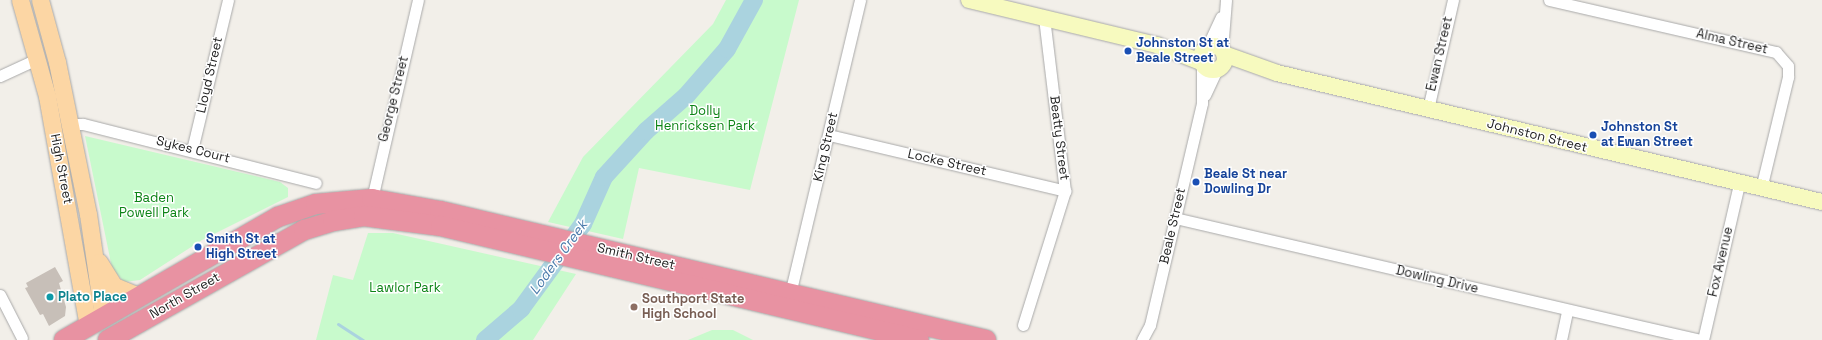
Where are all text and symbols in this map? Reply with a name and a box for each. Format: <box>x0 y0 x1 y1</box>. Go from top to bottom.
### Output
street label: Ewan Street <box>1424 15 1456 93</box>
street label: Alma Street <box>1695 26 1769 58</box>
street label: Lloyd Street <box>194 35 226 115</box>
place label: Johnston St at Beale Street <box>1136 36 1229 67</box>
marker: Johnston St at Beale Street <box>1123 46 1133 56</box>
street label: George Street <box>376 54 412 144</box>
street label: Beatty Street <box>1046 95 1072 181</box>
park label: Dolly Henricksen Park <box>655 104 755 135</box>
street label: King Street <box>810 111 842 183</box>
street label: Johnston Street <box>1485 116 1589 156</box>
place label: Johnston St at Ewan Street <box>1601 120 1693 151</box>
marker: Johnston St at Ewan Street <box>1588 130 1598 140</box>
street label: High Street <box>47 133 75 205</box>
street label: Sykes Court <box>154 133 232 167</box>
street label: Locke Street <box>906 146 988 180</box>
place label: Beale St near Dowling Dr <box>1204 167 1287 198</box>
marker: Beale St near Dowling Dr <box>1191 177 1201 187</box>
street label: Beale Street <box>1157 186 1189 266</box>
park label: Baden Powell Park <box>119 191 189 222</box>
water label: Loders Creek <box>525 217 591 297</box>
street label: Fox Avenue <box>1705 225 1737 299</box>
place label: Smith St at High Street <box>206 232 277 263</box>
street label: Smith Street <box>596 240 676 274</box>
marker: Smith St at High Street <box>193 242 203 252</box>
street label: Dowling Drive <box>1394 263 1480 297</box>
street label: North Street <box>147 270 223 322</box>
park label: Lawlor Park <box>369 280 441 296</box>
place label: Plato Place <box>58 289 127 305</box>
marker: Plato Place <box>45 292 55 302</box>
place label: Southport State High School <box>642 292 744 323</box>
marker: Southport State High School <box>629 302 639 312</box>

